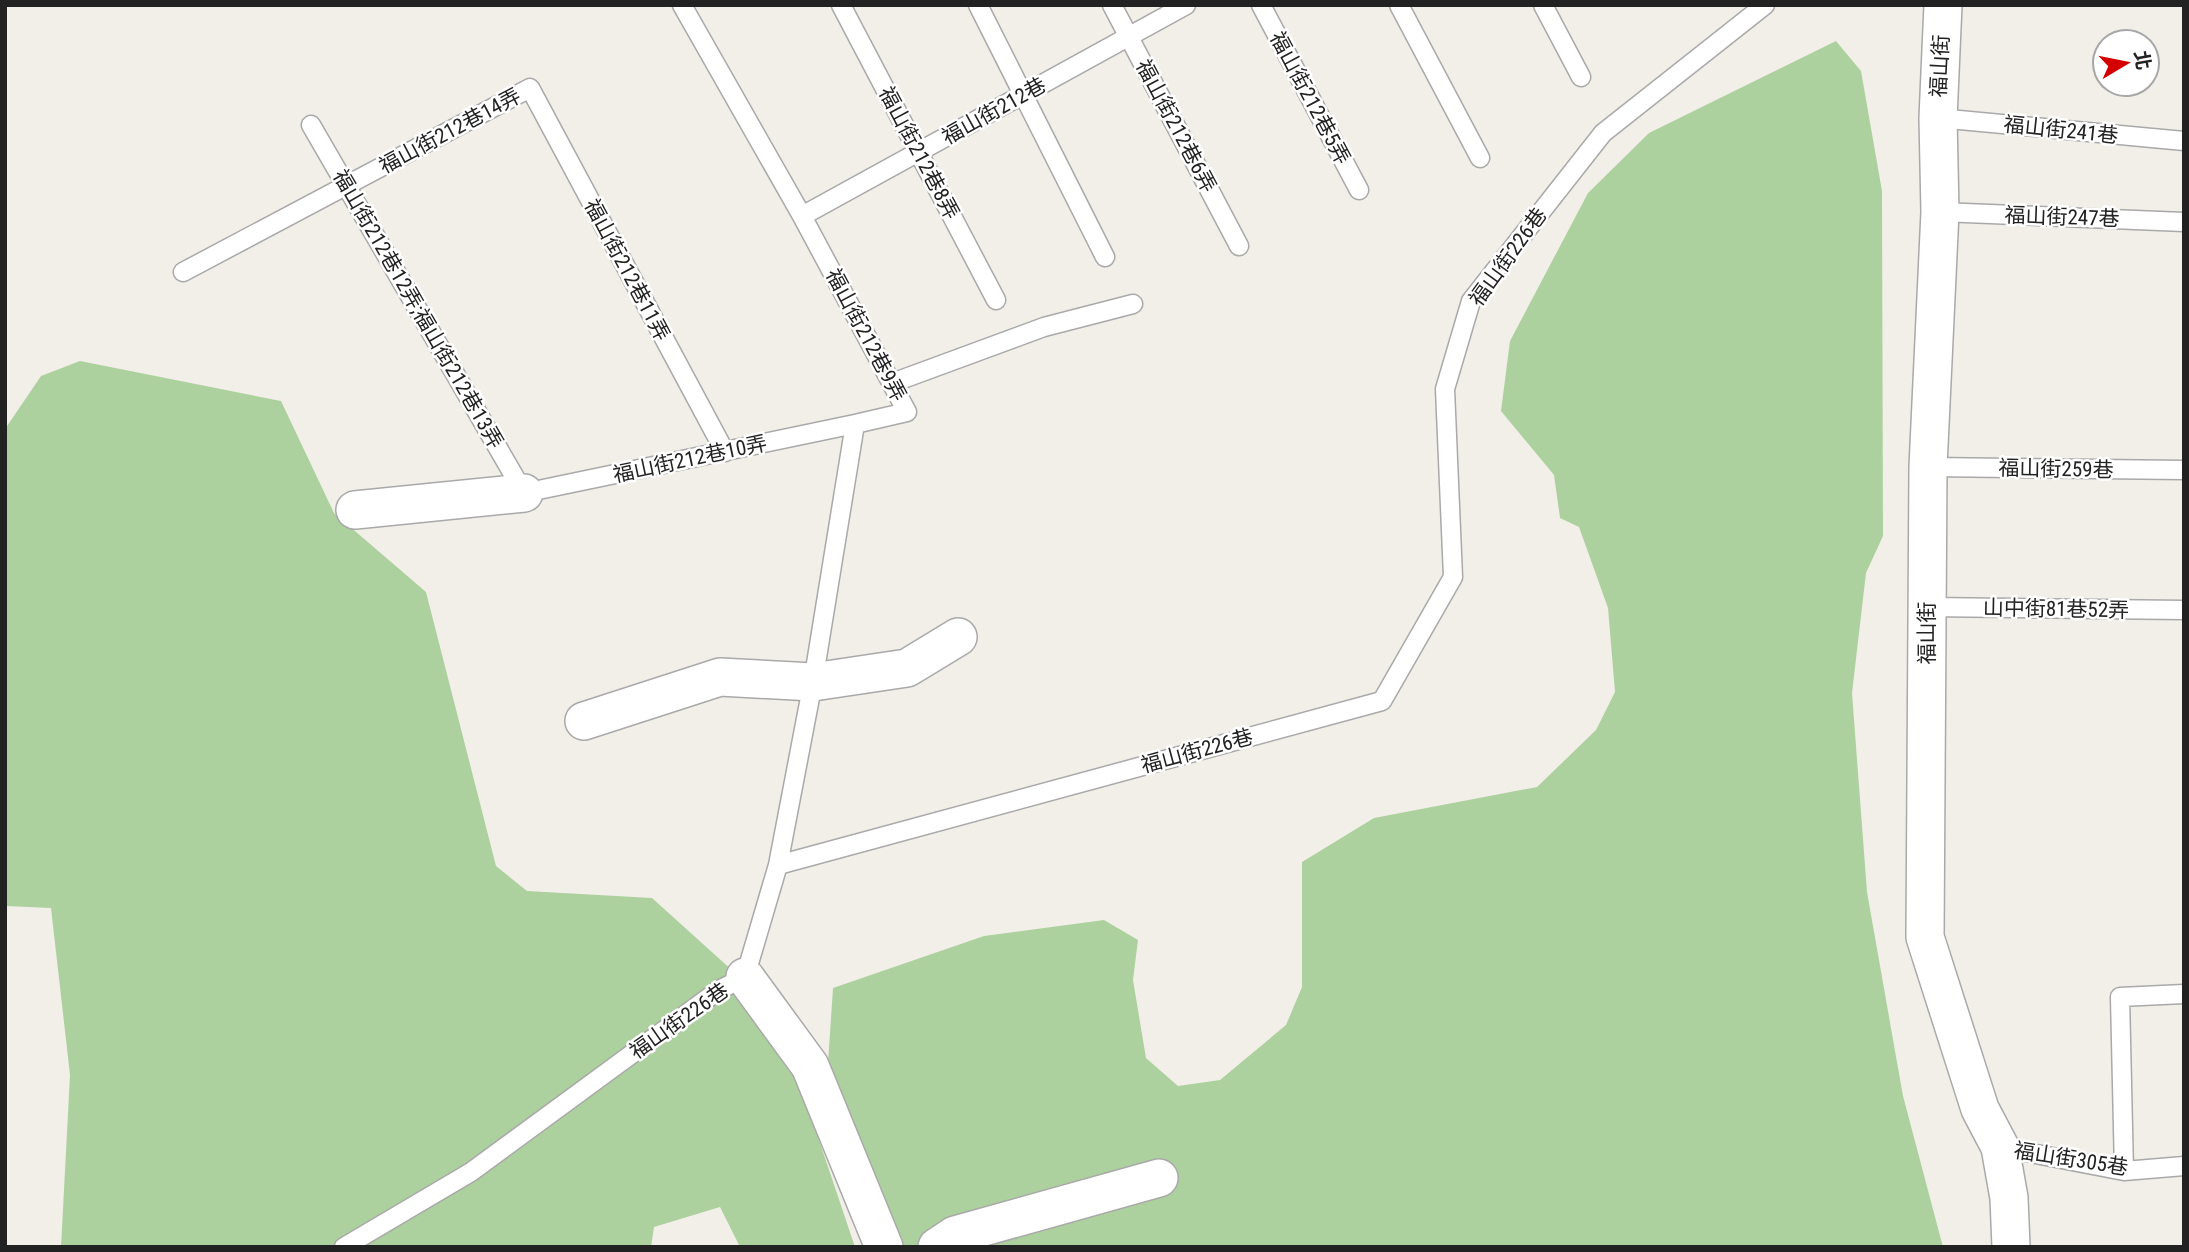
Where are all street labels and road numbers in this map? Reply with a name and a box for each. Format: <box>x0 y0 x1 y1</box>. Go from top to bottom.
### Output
street label: 福山街212巷5弄 <box>1265 28 1355 168</box>
street label: 福山街 <box>1926 34 1954 98</box>
street label: 福山街212巷6弄 <box>1131 56 1221 196</box>
street label: 福山街212巷 <box>938 73 1050 149</box>
street label: 福山街212巷8弄 <box>874 83 964 223</box>
street label: 福山街212巷14弄 <box>375 84 525 178</box>
street label: 福山街241巷 <box>2003 112 2119 148</box>
street label: 福山街212巷12弄;福山街212巷13弄 <box>328 165 508 453</box>
street label: 福山街212巷11弄 <box>580 195 674 345</box>
street label: 福山街226巷 <box>1464 203 1552 311</box>
street label: 福山街247巷 <box>2004 203 2120 231</box>
street label: 福山街212巷9弄 <box>821 265 911 405</box>
street label: 福山街212巷10弄 <box>611 431 769 487</box>
street label: 福山街259巷 <box>1998 456 2114 482</box>
street label: 山中街81巷52弄 <box>1983 596 2129 622</box>
street label: 福山街 <box>1915 602 1939 665</box>
street label: 福山街226巷 <box>1138 725 1256 777</box>
street label: 福山街226巷 <box>625 978 733 1064</box>
street label: 福山街305巷 <box>2012 1138 2130 1180</box>

